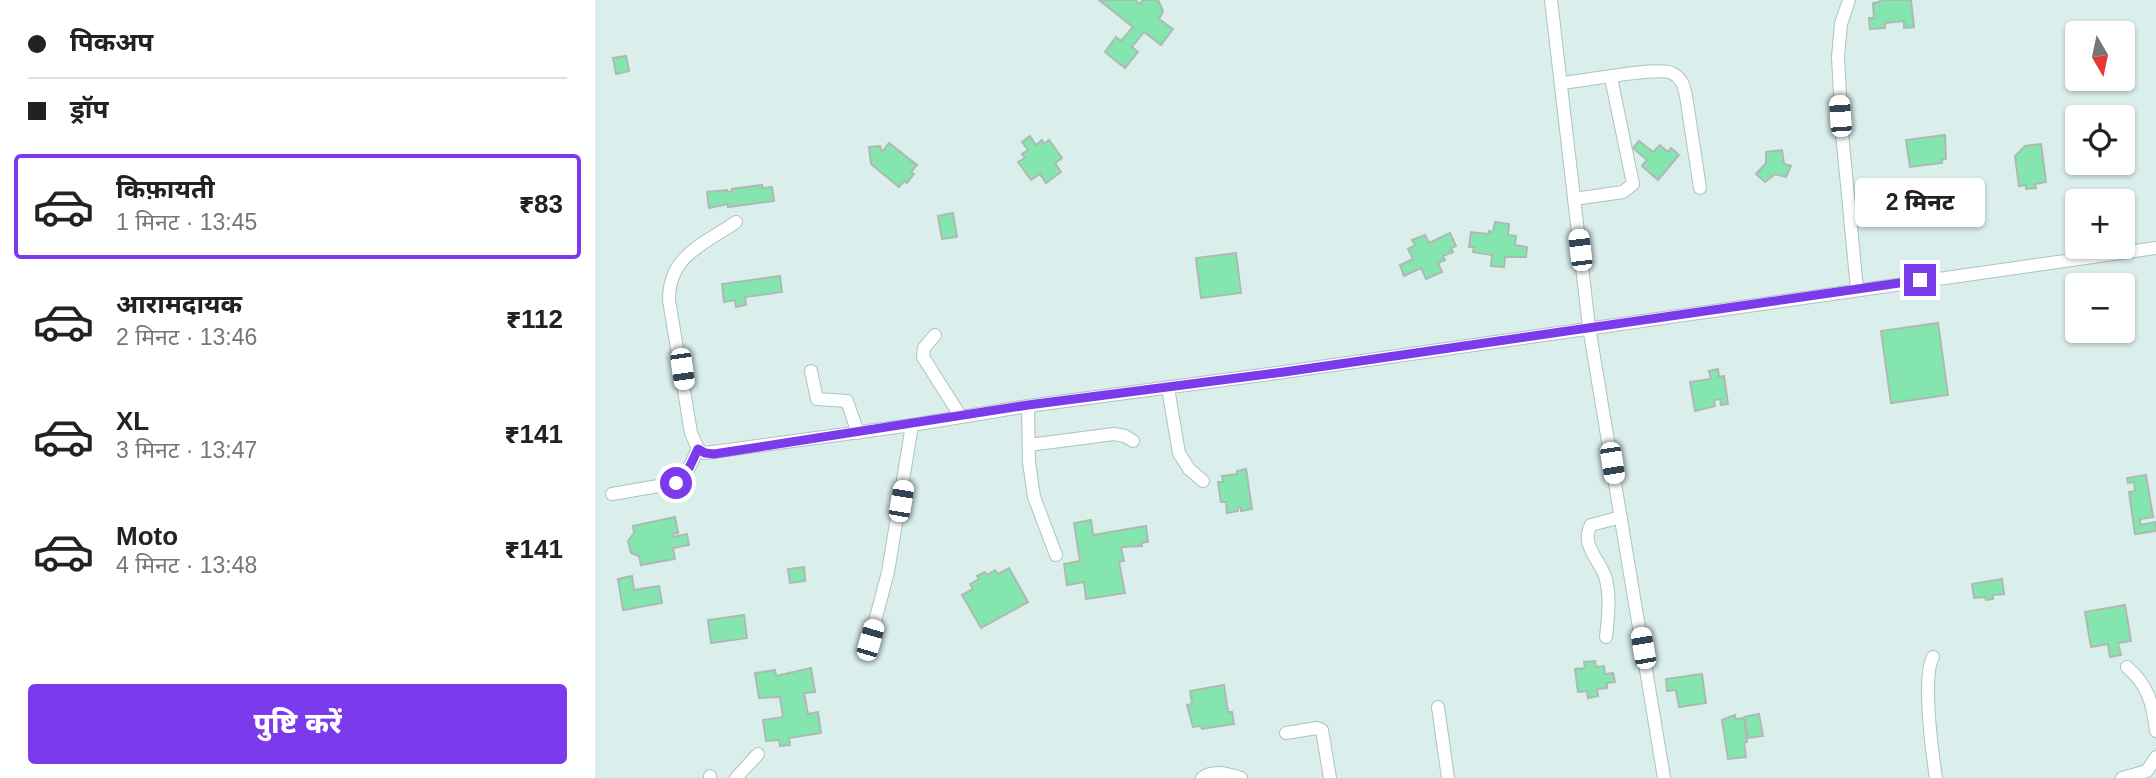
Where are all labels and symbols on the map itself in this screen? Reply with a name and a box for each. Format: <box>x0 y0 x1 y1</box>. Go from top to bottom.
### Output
north arrow <box>2065 21 2135 91</box>
car <box>1829 94 1852 138</box>
callout: 2 मिनट <box>1855 178 1985 228</box>
car <box>1568 228 1593 272</box>
route end <box>1904 264 1936 296</box>
car <box>669 347 696 391</box>
car <box>1599 441 1626 485</box>
route start <box>660 467 692 499</box>
car <box>888 478 915 524</box>
car <box>855 617 886 663</box>
car <box>1630 625 1657 671</box>

